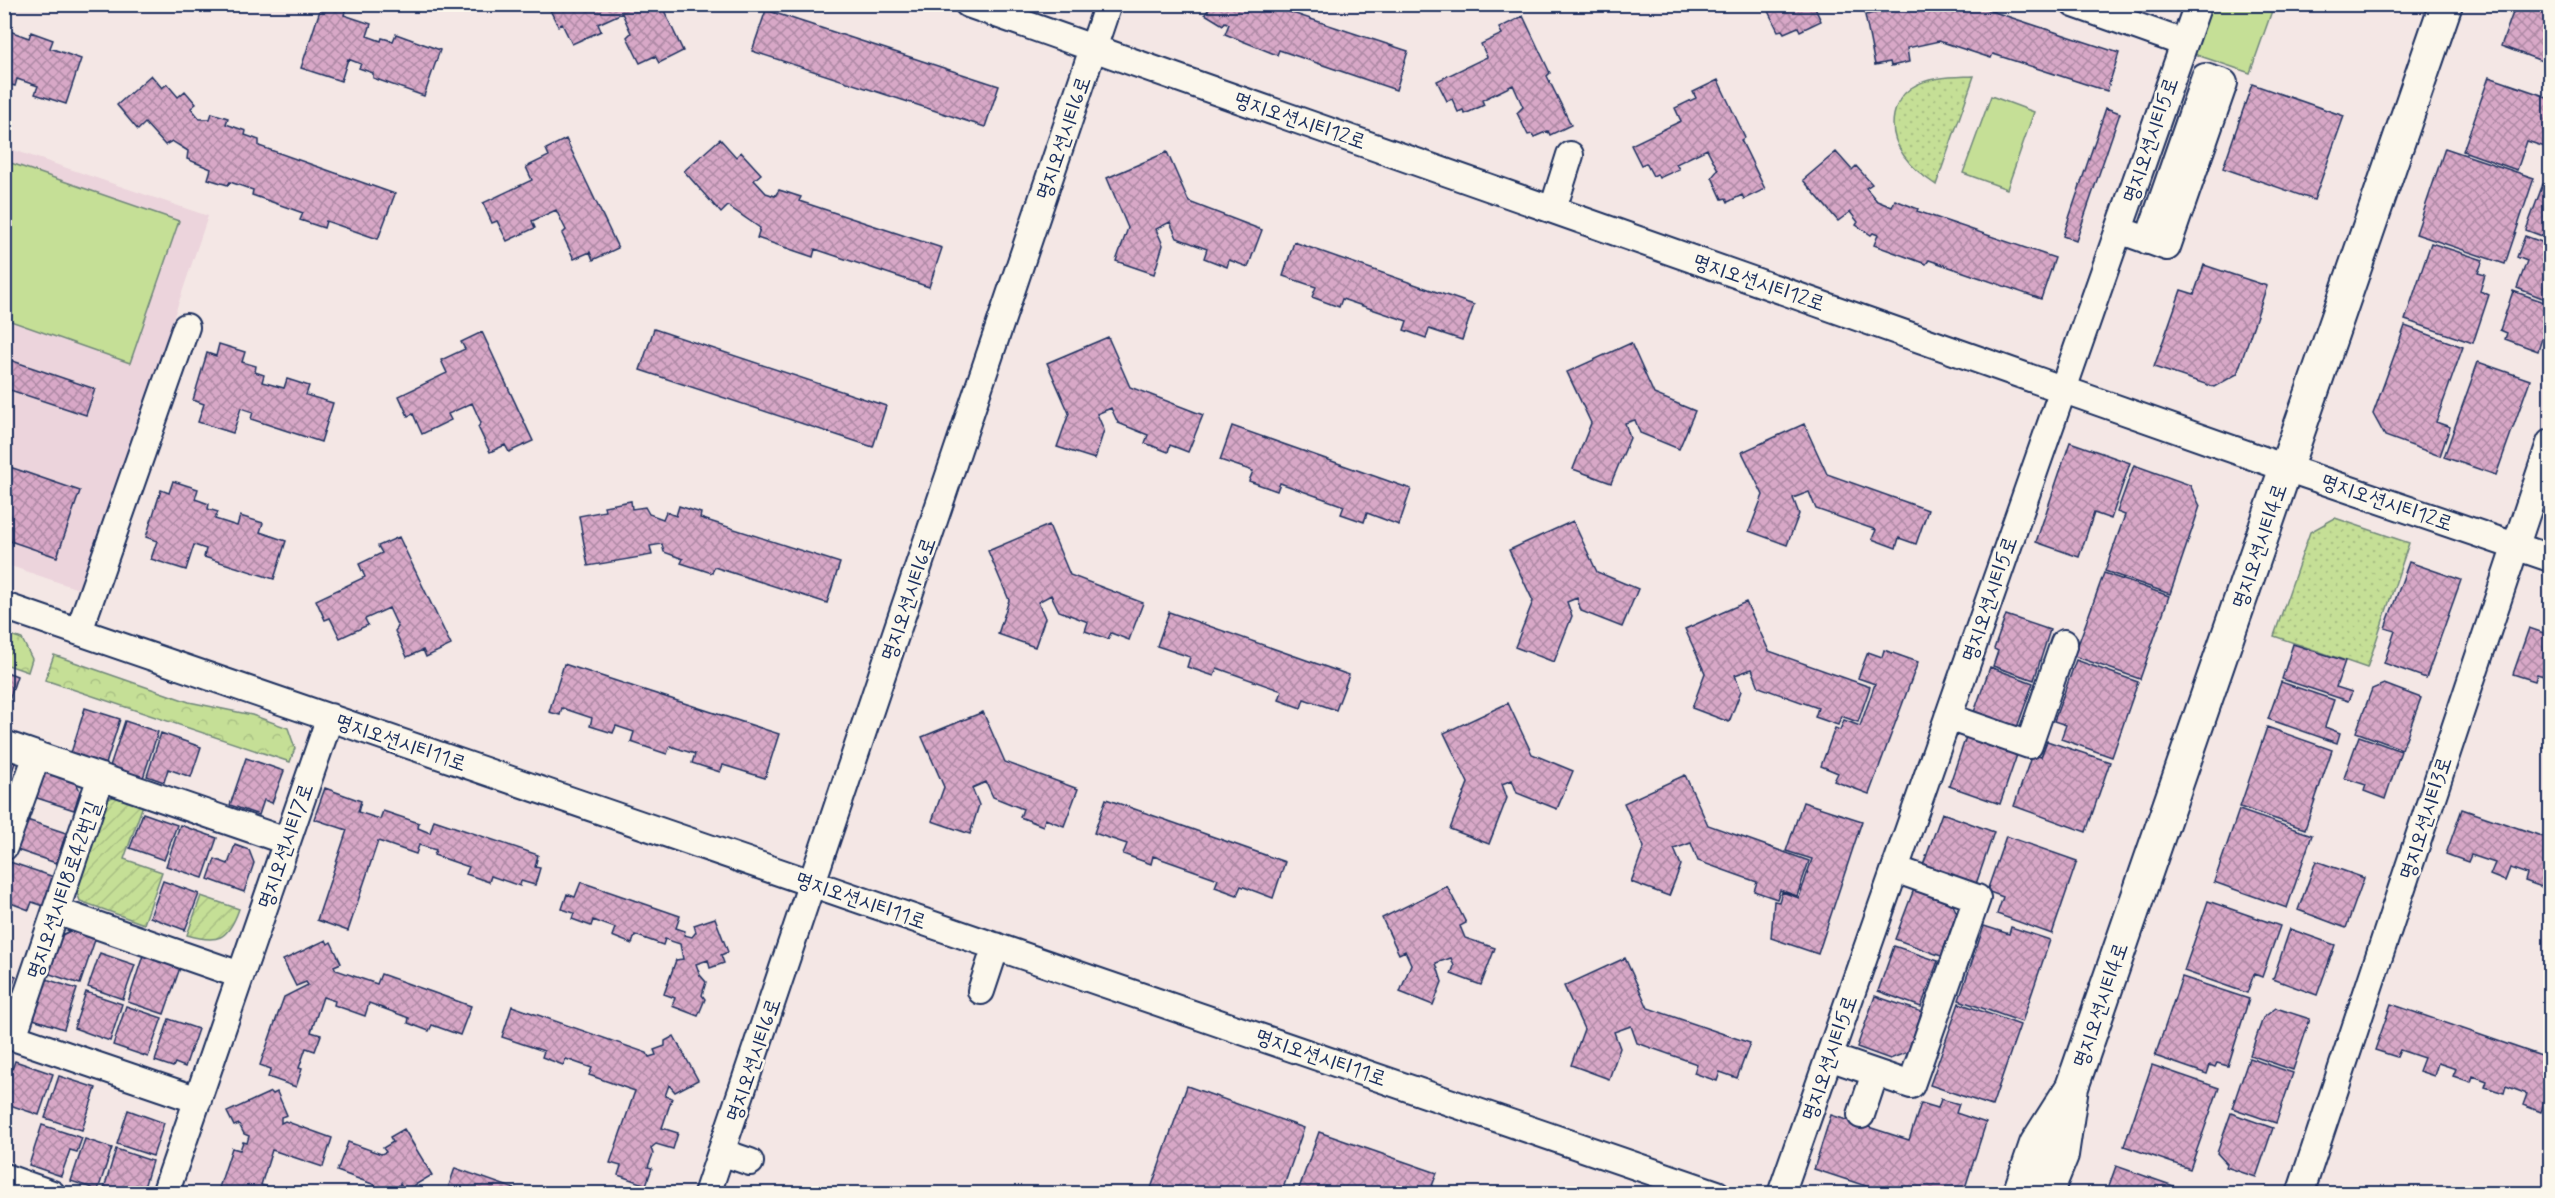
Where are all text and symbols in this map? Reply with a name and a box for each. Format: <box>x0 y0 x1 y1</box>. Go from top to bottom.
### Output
street label: 명지오션시티6로 <box>1030 73 1098 204</box>
street label: 명지오션시티5로 <box>2116 74 2185 207</box>
street label: 명지오션시티12로 <box>1230 85 1369 157</box>
street label: 명지오션시티12로 <box>1689 247 1828 319</box>
street label: 명지오션시티12로 <box>2317 467 2456 539</box>
street label: 명지오션시티4로 <box>2225 480 2294 613</box>
street label: 명지오션시티5로 <box>1955 533 2024 666</box>
street label: 명지오션시티6로 <box>875 534 943 665</box>
street label: 명지오션시티11로 <box>331 707 470 778</box>
street label: 명지오션시티3로 <box>2393 753 2459 883</box>
street label: 명지오션시티7로 <box>251 780 321 913</box>
street label: 명지오션시티8로42번길 <box>20 798 108 983</box>
street label: 명지오션시티11로 <box>791 865 930 936</box>
street label: 명지오션시티4로 <box>2066 939 2135 1072</box>
street label: 명지오션시티5로 <box>1795 992 1864 1125</box>
street label: 명지오션시티6로 <box>720 995 788 1126</box>
street label: 명지오션시티11로 <box>1251 1022 1390 1093</box>

